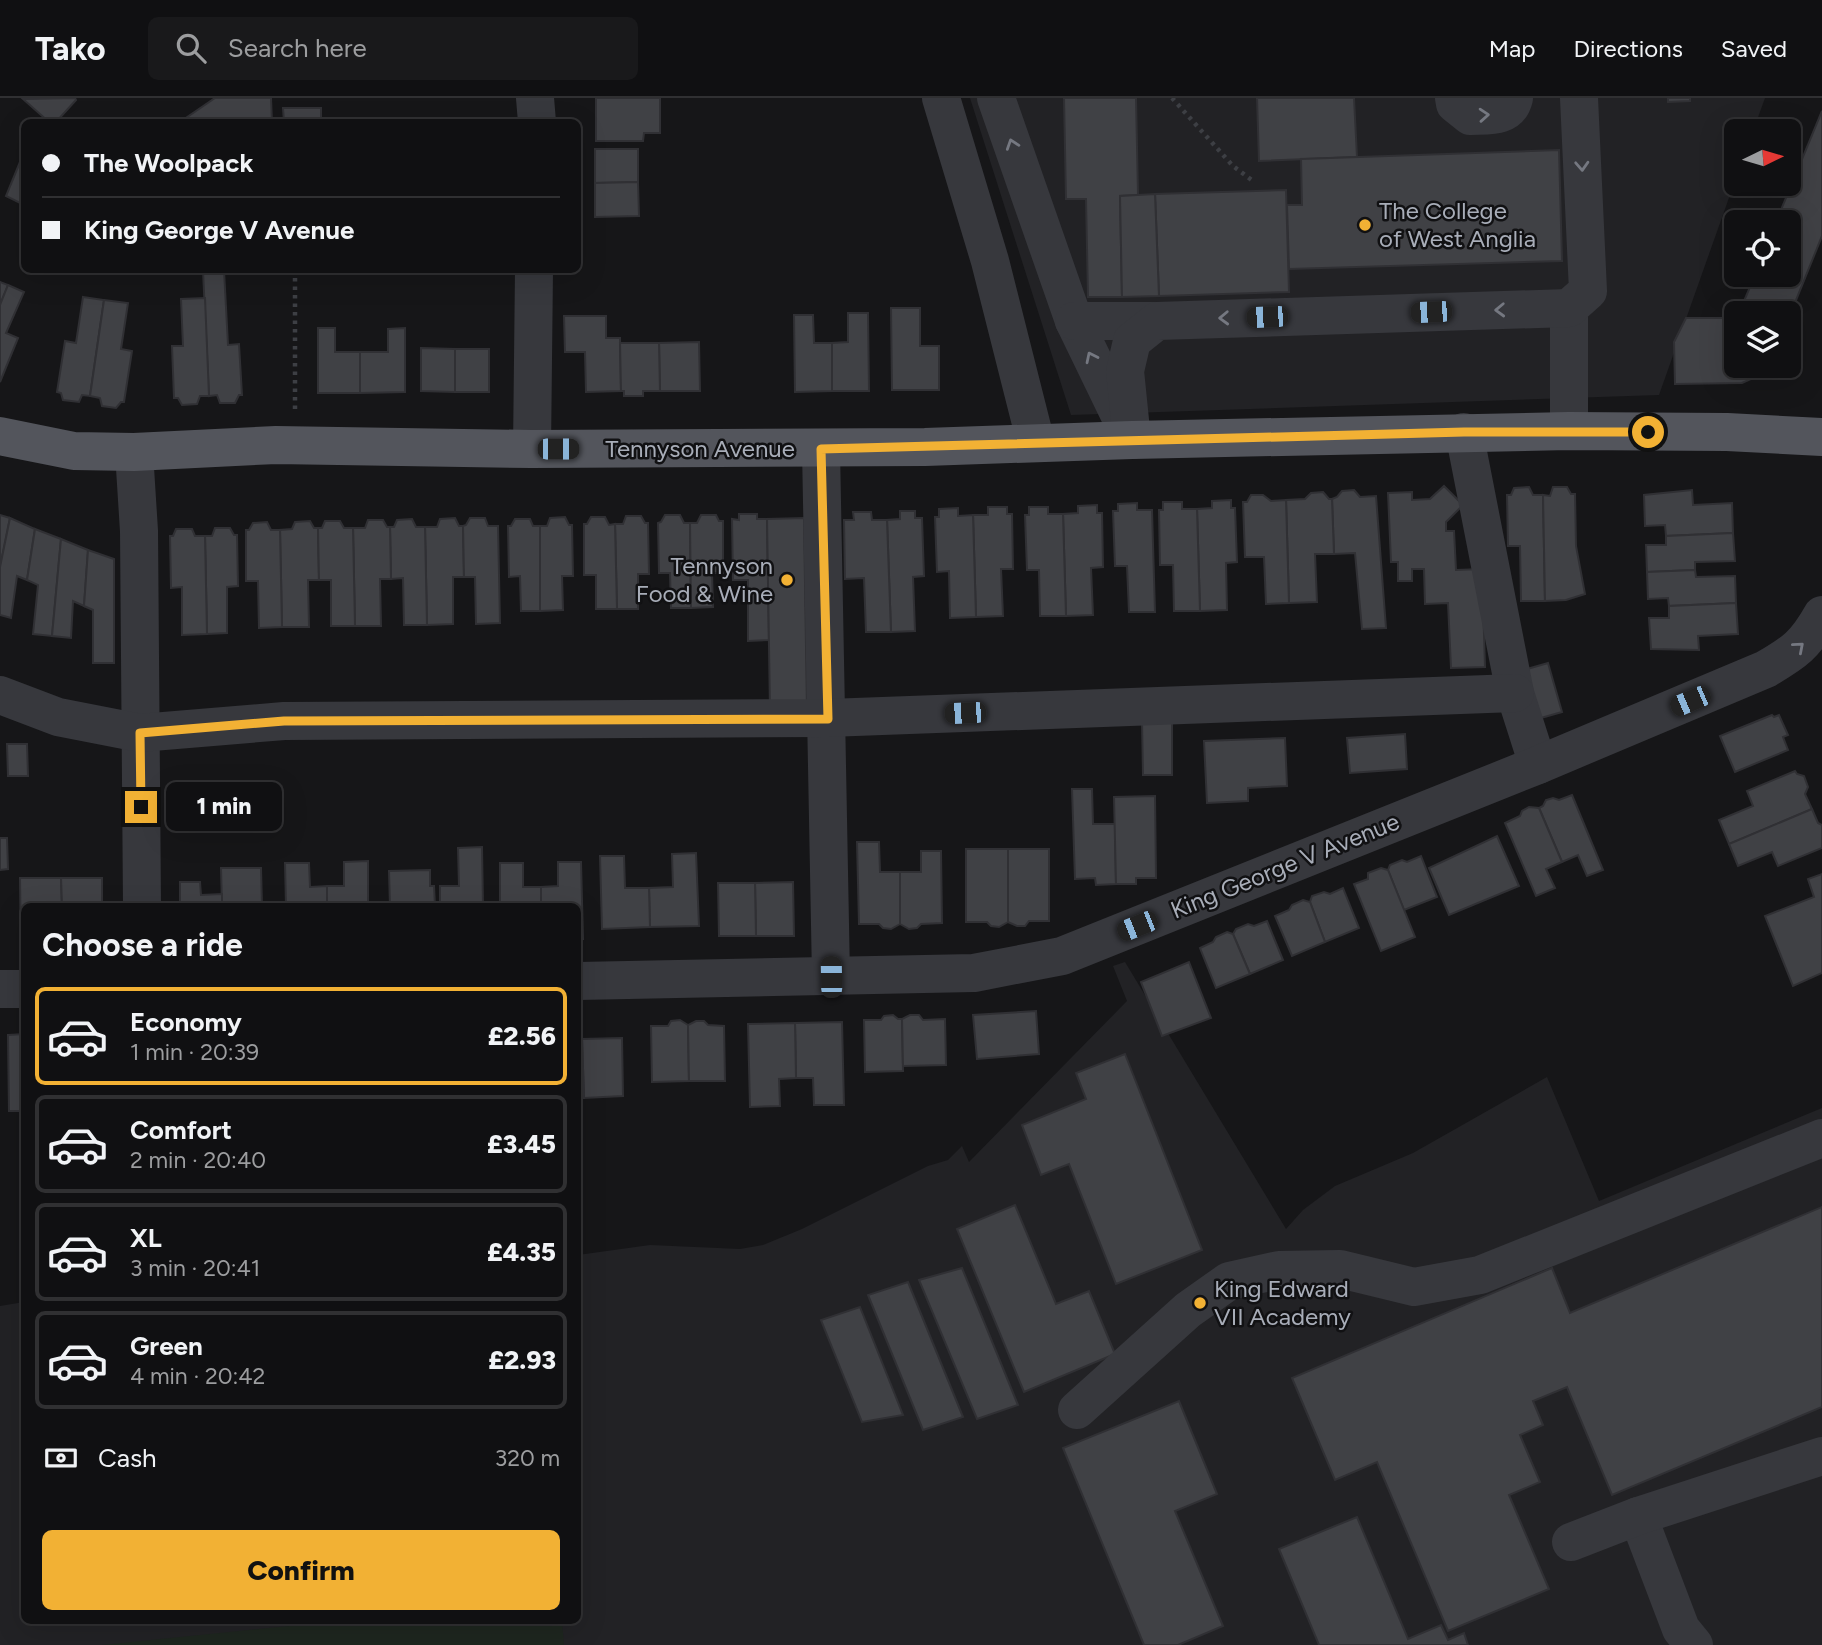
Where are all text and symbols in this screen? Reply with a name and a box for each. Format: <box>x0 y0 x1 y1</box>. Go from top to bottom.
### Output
search box <box>148 17 638 80</box>
text: Tako <box>35 29 106 68</box>
icon: search <box>172 29 210 67</box>
text: Search here <box>228 32 367 64</box>
text: Map <box>1489 34 1535 63</box>
text: Directions <box>1573 34 1683 63</box>
text: Saved <box>1721 34 1787 63</box>
one-way arrow <box>1479 108 1490 123</box>
north arrow <box>1724 119 1801 196</box>
map controls <box>1724 119 1801 378</box>
one-way arrow <box>1006 138 1020 150</box>
text: The Woolpack <box>84 147 253 179</box>
one-way arrow <box>1575 161 1590 172</box>
place label: The College of West Anglia <box>1379 196 1536 253</box>
button: locate <box>1724 210 1801 287</box>
text: King George V Avenue <box>84 214 354 246</box>
marker: The College of West Anglia <box>1357 217 1373 233</box>
car <box>1410 301 1453 323</box>
button: layers <box>1724 301 1801 378</box>
one-way arrow <box>1495 302 1506 317</box>
car <box>1246 306 1289 328</box>
one-way arrow <box>1218 311 1229 326</box>
one-way arrow <box>1086 352 1100 364</box>
route start <box>1632 416 1664 448</box>
street label: Tennyson Avenue <box>605 434 795 463</box>
car <box>538 439 580 460</box>
place label: Tennyson Food & Wine <box>636 551 773 608</box>
marker: Tennyson Food & Wine <box>779 572 795 588</box>
one-way arrow <box>1791 643 1804 655</box>
car <box>1667 683 1714 719</box>
car <box>944 702 987 724</box>
callout: 1 min <box>166 782 281 832</box>
route end <box>125 791 157 823</box>
text: 1 min <box>197 792 251 820</box>
street label: King George V Avenue <box>1166 806 1403 925</box>
car <box>1114 908 1161 944</box>
text: Choose a ride <box>42 926 243 964</box>
car <box>821 956 842 998</box>
icon: car <box>46 1005 109 1068</box>
text: Economy <box>130 1006 242 1038</box>
text: £2.56 <box>488 1020 556 1052</box>
text: 1 min · 20:39 <box>130 1038 259 1066</box>
icon: car <box>46 1113 109 1176</box>
text: Comfort <box>130 1114 232 1146</box>
text: £3.45 <box>487 1128 556 1160</box>
text: 2 min · 20:40 <box>130 1146 266 1174</box>
icon: car <box>46 1221 109 1284</box>
text: XL <box>130 1222 162 1254</box>
text: £4.35 <box>487 1236 556 1268</box>
text: 3 min · 20:41 <box>130 1254 260 1282</box>
place label: King Edward VII Academy <box>1214 1274 1351 1331</box>
marker: King Edward VII Academy <box>1192 1295 1208 1311</box>
icon: car <box>46 1329 109 1392</box>
text: Green <box>130 1330 203 1362</box>
text: £2.93 <box>488 1344 556 1376</box>
text: 4 min · 20:42 <box>130 1362 265 1390</box>
icon: cash <box>42 1439 80 1477</box>
text: Cash <box>98 1442 157 1474</box>
text: 320 m <box>495 1444 560 1472</box>
button: Confirm <box>42 1530 560 1610</box>

